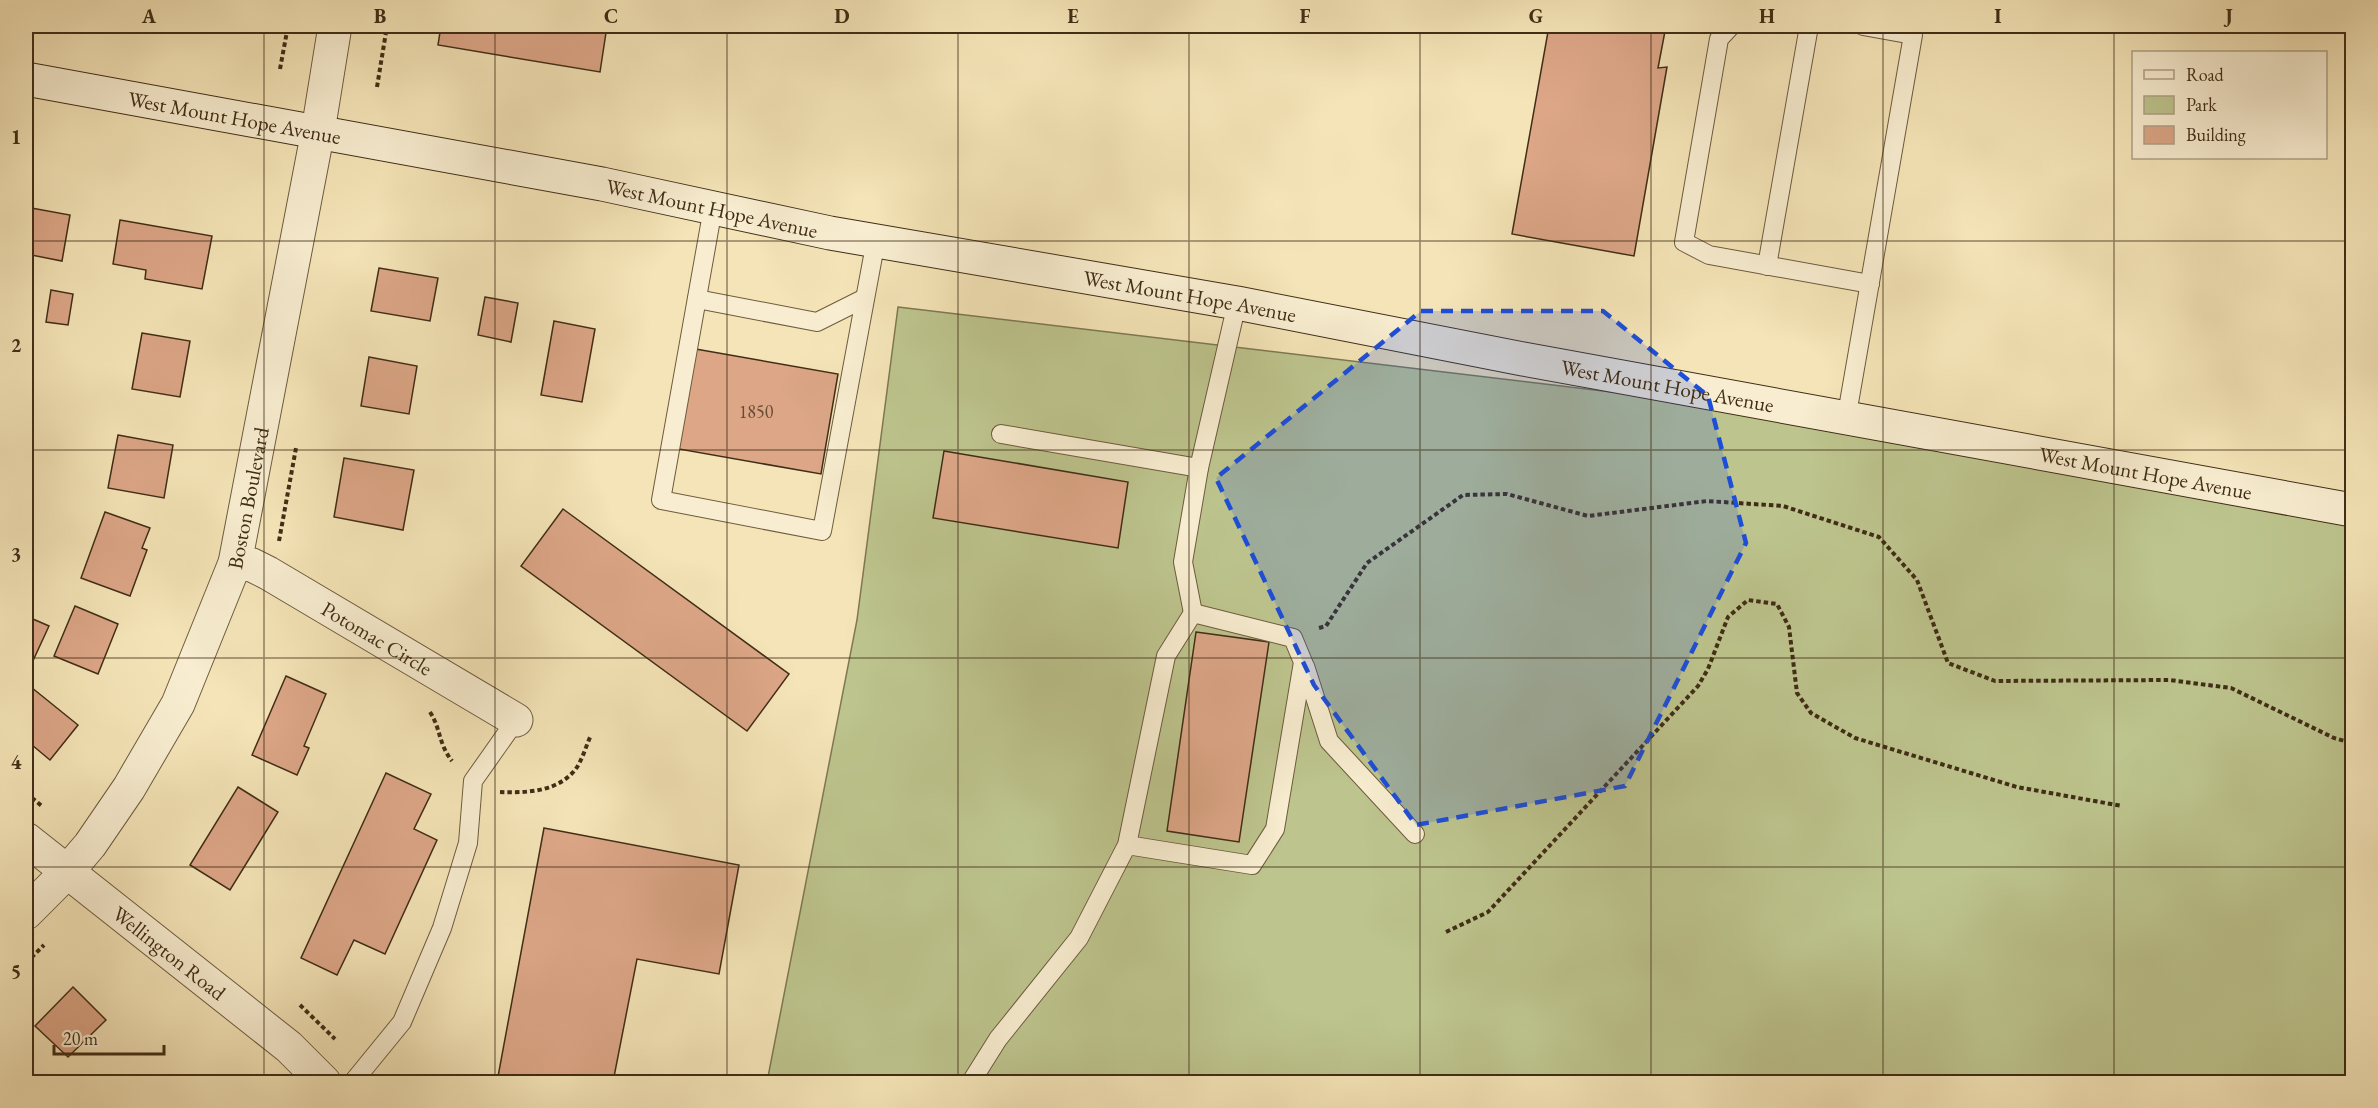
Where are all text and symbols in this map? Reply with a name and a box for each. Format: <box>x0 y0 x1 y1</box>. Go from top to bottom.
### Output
text: A <box>141 3 157 29</box>
text: B <box>374 3 386 29</box>
text: C <box>604 3 618 29</box>
text: D <box>834 3 850 29</box>
text: E <box>1067 3 1079 29</box>
text: F <box>1300 3 1311 29</box>
text: G <box>1529 3 1543 29</box>
text: H <box>1759 3 1775 29</box>
text: I <box>1994 3 2002 29</box>
text: J <box>2223 3 2233 29</box>
legend <box>2132 51 2327 159</box>
text: Road <box>2186 63 2225 86</box>
street label: West Mount Hope Avenue <box>126 84 343 150</box>
text: Park <box>2186 93 2217 116</box>
text: Building <box>2186 123 2246 146</box>
text: 1 <box>11 124 21 150</box>
street label: West Mount Hope Avenue <box>604 172 820 244</box>
street label: West Mount Hope Avenue <box>1081 263 1299 328</box>
text: 2 <box>11 332 22 358</box>
street label: West Mount Hope Avenue <box>1559 353 1776 418</box>
house number: 1850 <box>739 400 774 423</box>
street label: Boston Boulevard <box>221 425 274 571</box>
street label: West Mount Hope Avenue <box>2037 440 2254 505</box>
text: 3 <box>11 541 21 567</box>
street label: Potomac Circle <box>317 594 438 681</box>
text: 4 <box>11 749 22 775</box>
street label: Wellington Road <box>107 899 232 1006</box>
text: 5 <box>11 958 21 984</box>
scale bar <box>54 1018 164 1056</box>
text: 20 m <box>63 1027 98 1050</box>

